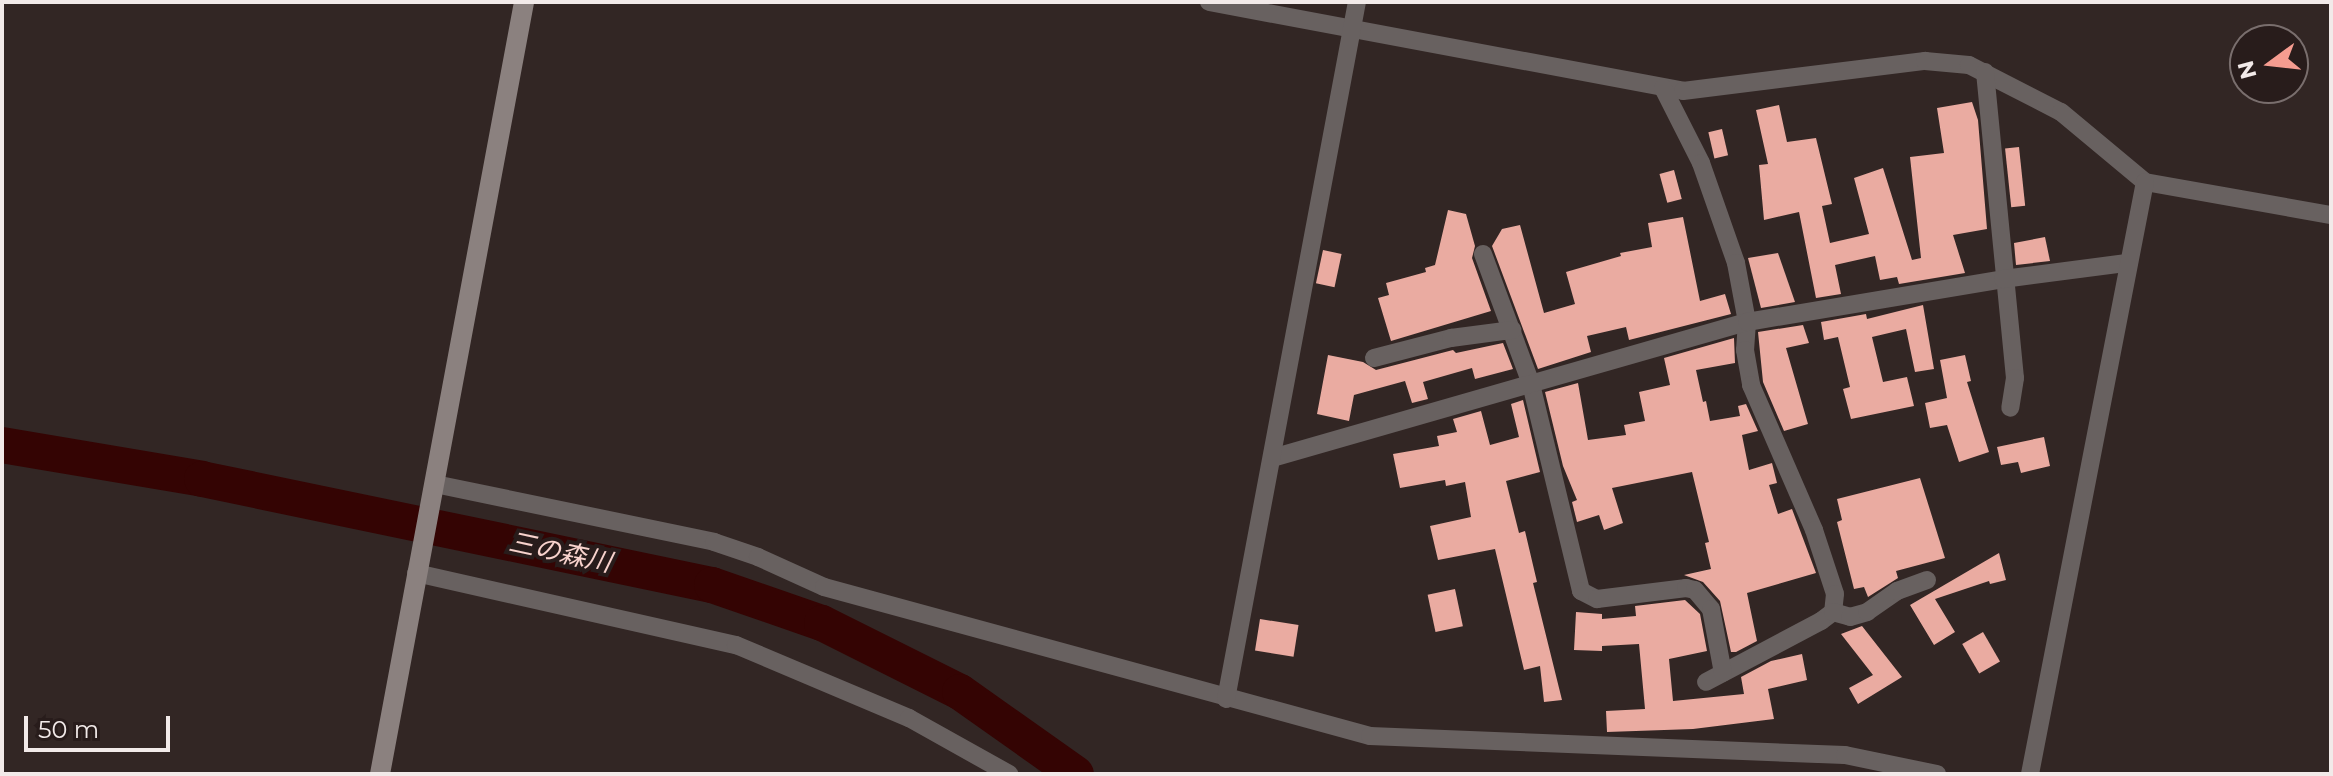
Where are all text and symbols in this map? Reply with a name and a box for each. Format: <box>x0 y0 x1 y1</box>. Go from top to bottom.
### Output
north arrow <box>2229 24 2309 104</box>
text: N <box>2232 58 2263 82</box>
water label: 三の森川 <box>506 527 614 579</box>
scale bar <box>28 700 174 750</box>
text: 50 m <box>38 715 99 744</box>

